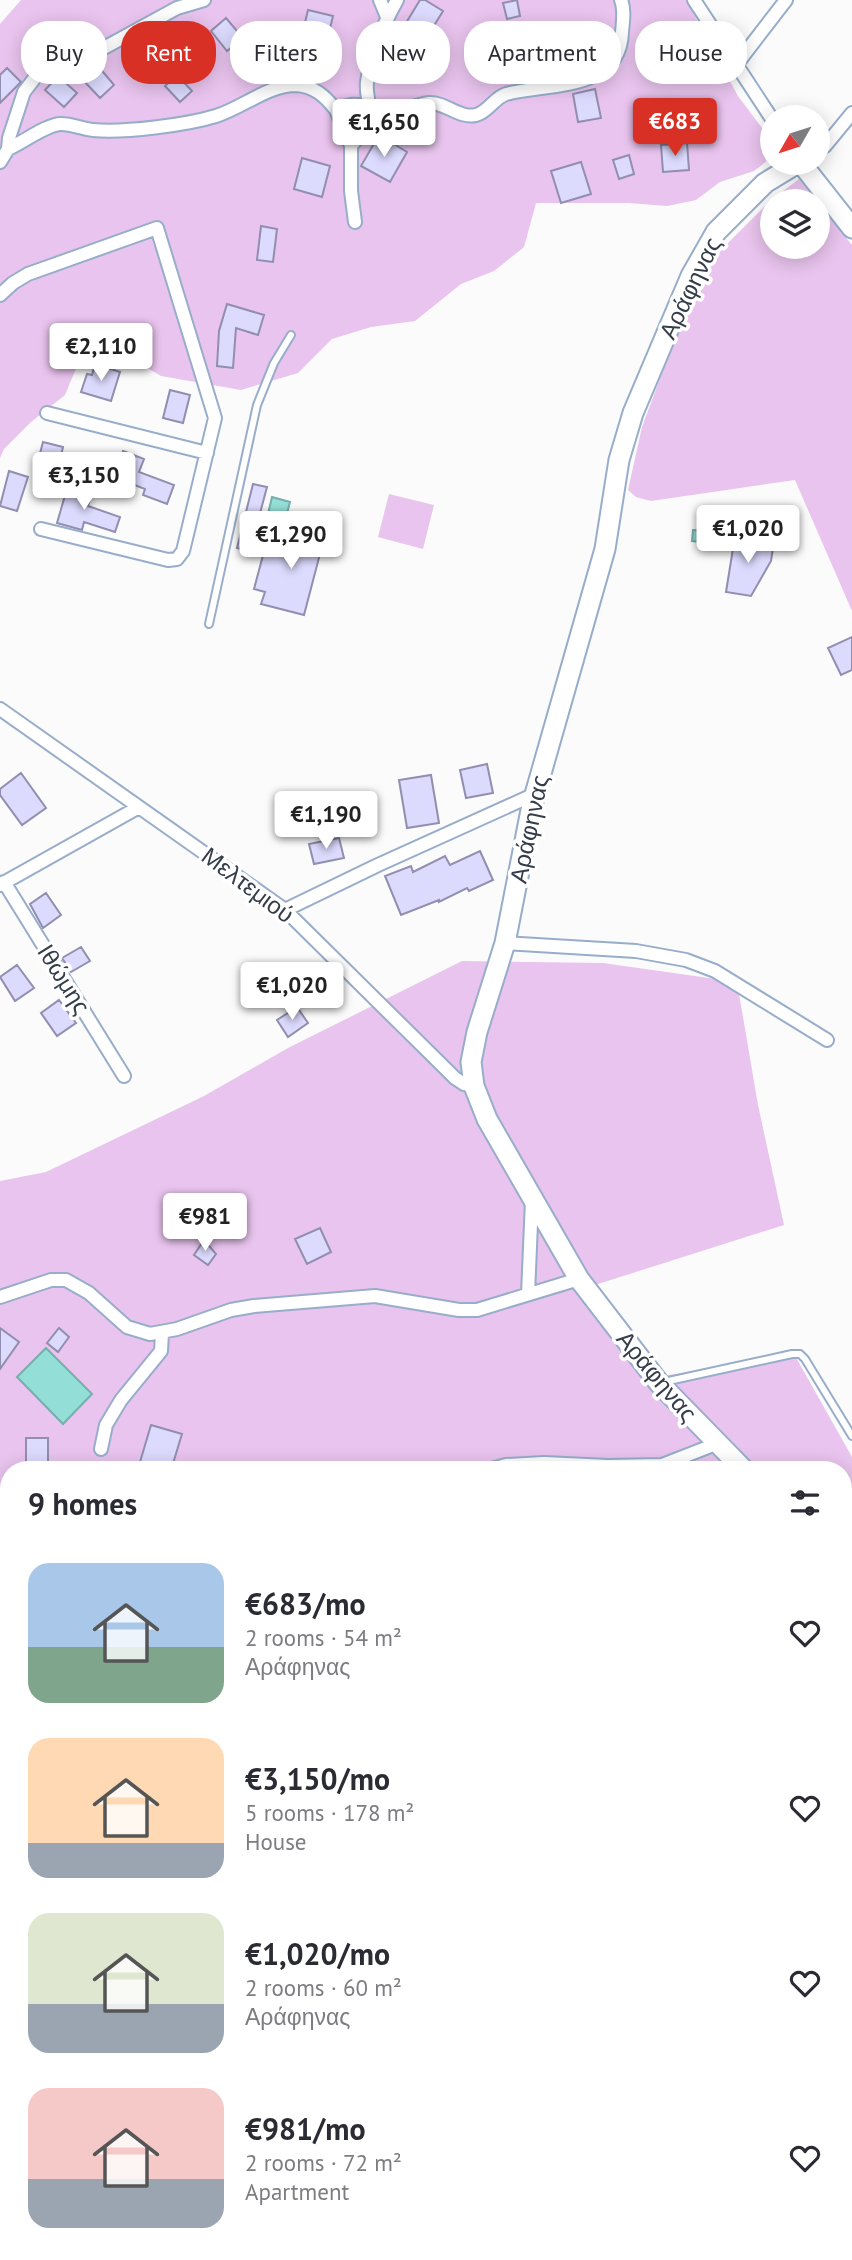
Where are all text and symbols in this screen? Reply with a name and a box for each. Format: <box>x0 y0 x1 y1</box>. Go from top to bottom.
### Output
chip: Buy <box>21 21 107 84</box>
chip: Rent <box>121 21 216 84</box>
chip: Filters <box>230 21 342 84</box>
chip: New <box>356 21 450 84</box>
chip: Apartment <box>464 21 621 84</box>
chip: House <box>635 21 747 84</box>
pin: €683 <box>634 99 716 158</box>
pin: €1,650 <box>327 100 441 159</box>
north arrow <box>760 105 830 175</box>
map controls <box>760 105 830 259</box>
text: €683 <box>649 106 701 135</box>
text: €1,650 <box>348 107 420 136</box>
button: layers <box>760 189 830 259</box>
street label: Αράφηνας <box>652 232 728 344</box>
pin: €2,110 <box>44 324 158 383</box>
text: €2,110 <box>65 331 137 360</box>
pin: €3,150 <box>27 452 141 512</box>
text: €3,150 <box>48 460 120 489</box>
pin: €1,020 <box>691 505 805 565</box>
pin: €1,290 <box>234 512 348 571</box>
text: €1,020 <box>712 513 784 542</box>
text: €1,290 <box>255 519 327 548</box>
street label: Αράφηνας <box>502 772 556 886</box>
pin: €1,190 <box>269 792 383 851</box>
text: €1,190 <box>290 799 362 828</box>
street label: Μελτεμιού <box>196 840 300 930</box>
street label: Ιθώμης <box>30 938 98 1020</box>
pin: €1,020 <box>235 962 349 1022</box>
text: €1,020 <box>256 970 328 999</box>
pin: €981 <box>164 1194 246 1253</box>
text: €981 <box>179 1201 231 1230</box>
street label: Αράφηνας <box>610 1324 704 1428</box>
text: 9 homes <box>28 1484 137 1523</box>
icon: filters <box>786 1484 824 1522</box>
text: €683/mo <box>245 1584 366 1623</box>
icon: home <box>84 1591 168 1675</box>
icon: heart <box>786 1614 824 1652</box>
text: 2 rooms · 54 m² <box>245 1623 402 1652</box>
text: Αράφηνας <box>245 1652 350 1681</box>
text: €3,150/mo <box>245 1759 390 1798</box>
icon: home <box>84 1766 168 1850</box>
icon: heart <box>786 1789 824 1827</box>
text: 5 rooms · 178 m² <box>245 1798 414 1827</box>
text: House <box>245 1827 307 1856</box>
text: €1,020/mo <box>245 1934 390 1973</box>
icon: home <box>84 1941 168 2025</box>
icon: heart <box>786 1964 824 2002</box>
text: 2 rooms · 60 m² <box>245 1973 402 2002</box>
text: Αράφηνας <box>245 2002 350 2031</box>
text: €981/mo <box>245 2109 366 2148</box>
icon: home <box>84 2116 168 2200</box>
icon: heart <box>786 2139 824 2177</box>
text: 2 rooms · 72 m² <box>245 2148 402 2177</box>
text: Apartment <box>245 2177 349 2206</box>

